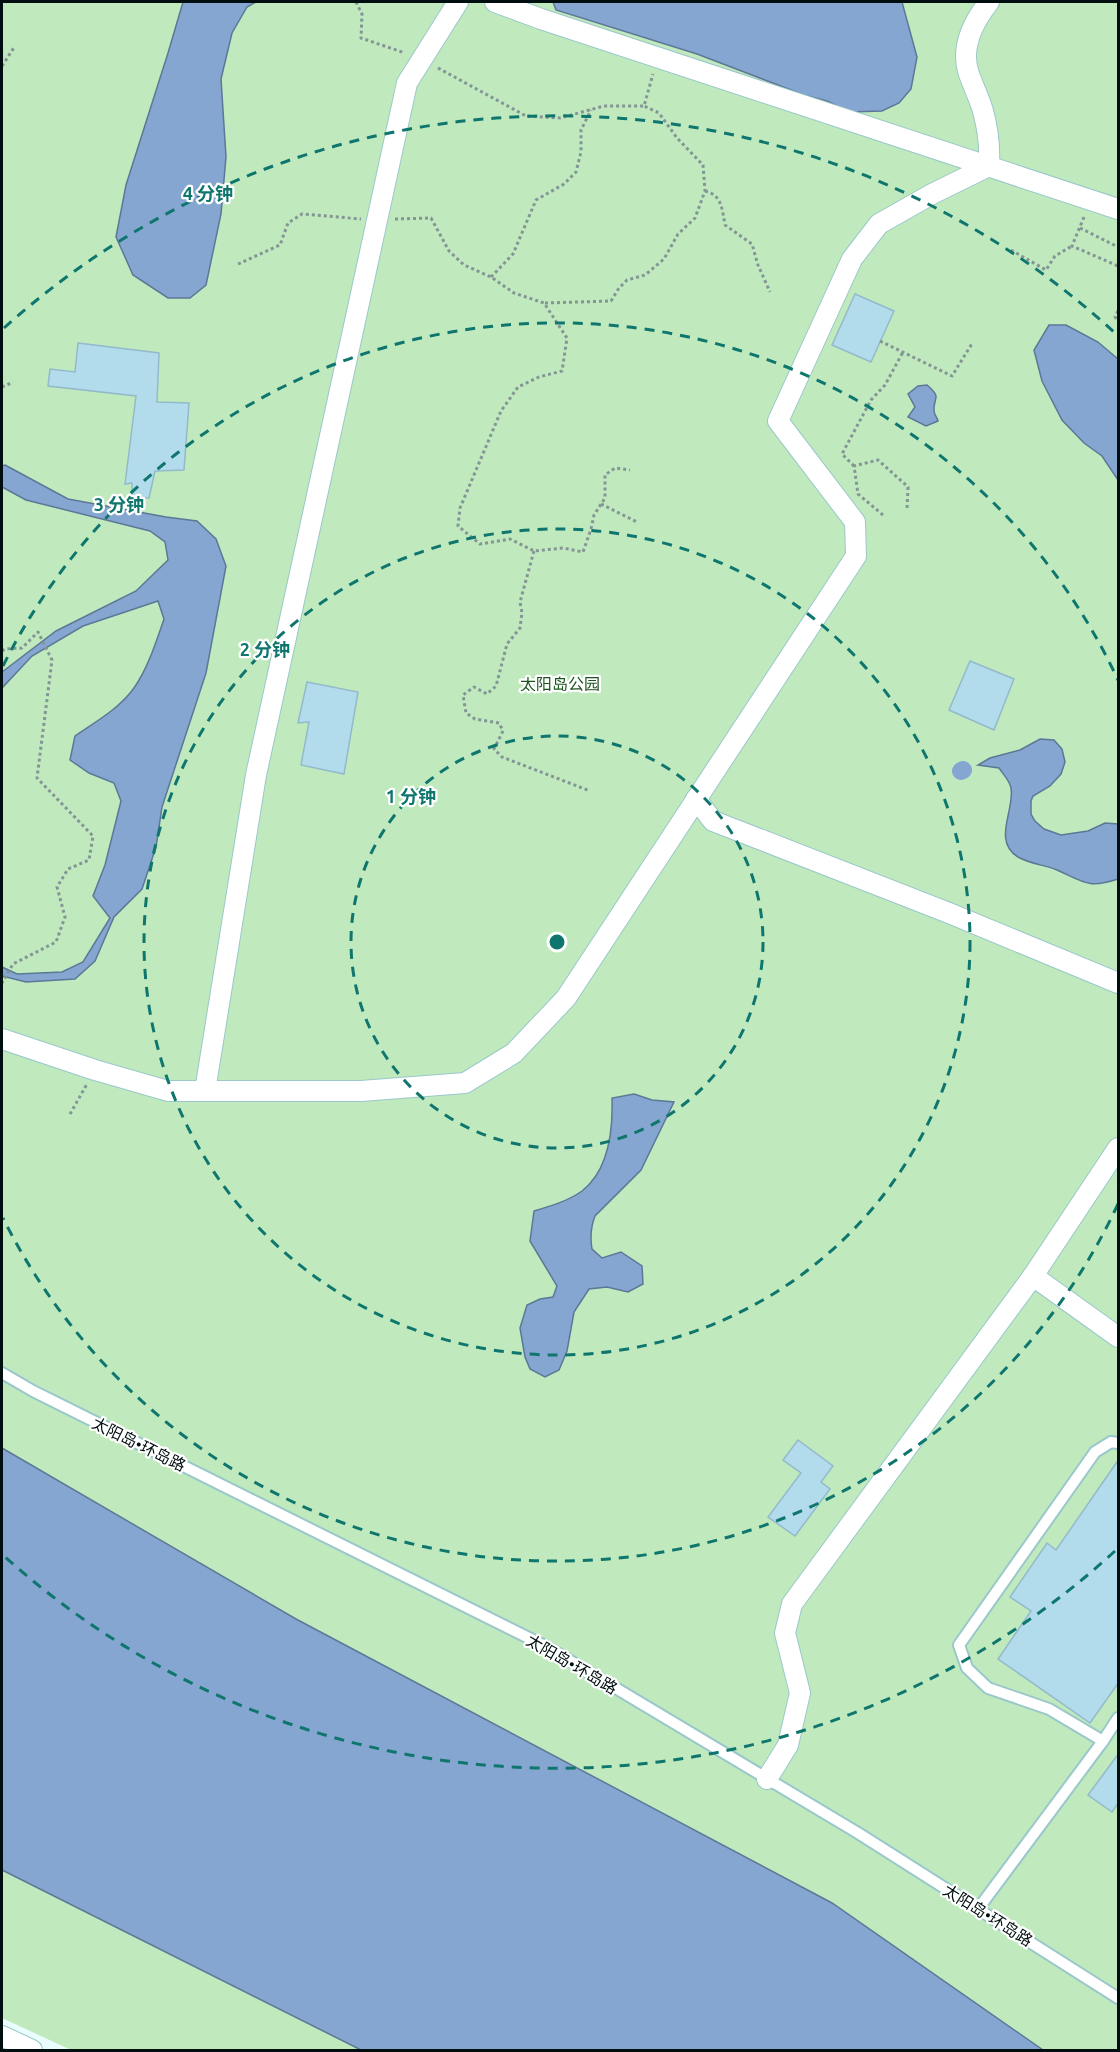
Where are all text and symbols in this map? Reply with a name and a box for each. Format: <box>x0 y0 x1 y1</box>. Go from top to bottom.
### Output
text: 4 分钟 <box>183 183 233 203</box>
text: 3 分钟 <box>94 494 144 514</box>
text: 2 分钟 <box>240 639 290 659</box>
park label: 太阳岛公园 <box>520 675 600 693</box>
text: 1 分钟 <box>386 786 436 806</box>
centre of rings <box>547 932 567 952</box>
street label: 太阳岛•环岛路 <box>89 1414 189 1474</box>
street label: 太阳岛•环岛路 <box>523 1631 621 1697</box>
street label: 太阳岛•环岛路 <box>940 1880 1036 1950</box>

